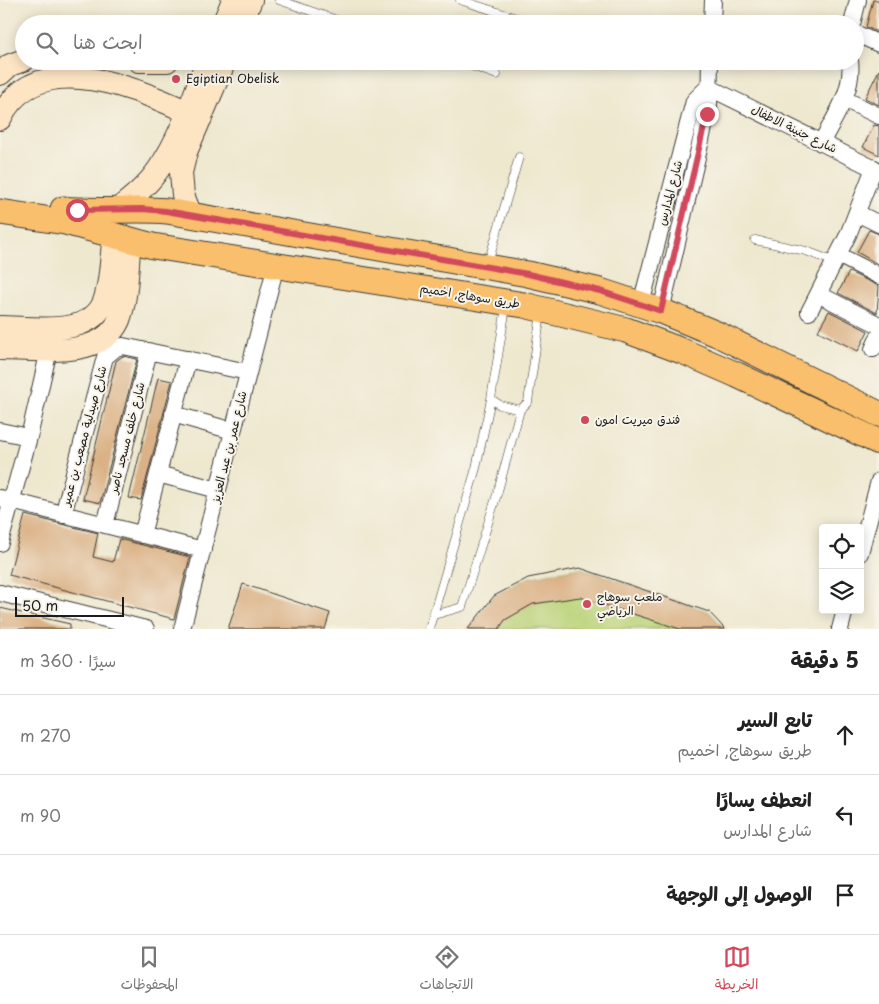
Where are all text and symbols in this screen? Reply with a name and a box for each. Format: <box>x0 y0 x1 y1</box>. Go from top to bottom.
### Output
search box <box>15 15 864 70</box>
text: ابحث هنا <box>73 27 143 55</box>
icon: search <box>33 29 61 57</box>
place label: Egiptian Obelisk <box>186 69 279 87</box>
marker: Egiptian Obelisk <box>170 73 182 85</box>
street label: شارع جنينة الاطفال <box>748 99 840 158</box>
route end <box>696 103 719 126</box>
street label: شارع المدارس <box>652 158 687 228</box>
route start <box>66 199 89 222</box>
street label: طريق سوهاج, اخميم <box>419 278 521 313</box>
street label: شارع صيدلية مصعب بن عمير <box>55 364 111 509</box>
street label: شارع خلف مسجد ناصر <box>103 380 150 497</box>
street label: شارع عمر بن عبد العزيز <box>205 389 252 506</box>
place label: فندق ميريت امون <box>595 410 680 428</box>
marker: فندق ميريت امون <box>579 414 591 426</box>
map controls <box>819 524 864 614</box>
button: locate <box>819 524 864 569</box>
button: layers <box>819 569 864 614</box>
place label: ملعب سوهاج الرياضي <box>597 587 663 622</box>
scale bar <box>15 594 124 617</box>
text: 50 m <box>22 595 58 616</box>
marker: ملعب سوهاج الرياضي <box>581 598 593 610</box>
text: 5 دقيقة <box>790 643 859 675</box>
text: سيرًا · 360 m <box>20 648 116 672</box>
text: تابع السير <box>738 705 812 733</box>
icon: ahead <box>831 721 859 749</box>
text: 270 m <box>20 723 71 747</box>
text: طريق سوهاج, اخميم <box>678 737 812 761</box>
text: انعطف يسارًا <box>716 785 812 813</box>
icon: left <box>831 801 859 829</box>
text: 90 m <box>20 803 61 827</box>
text: شارع المدارس <box>723 817 812 841</box>
text: الوصول إلى الوجهة <box>666 879 812 907</box>
icon: arrive <box>831 881 859 909</box>
tab: المحفوظات <box>121 943 178 997</box>
tab: الاتجاهات <box>419 943 474 997</box>
tab: الخريطة <box>715 943 758 997</box>

